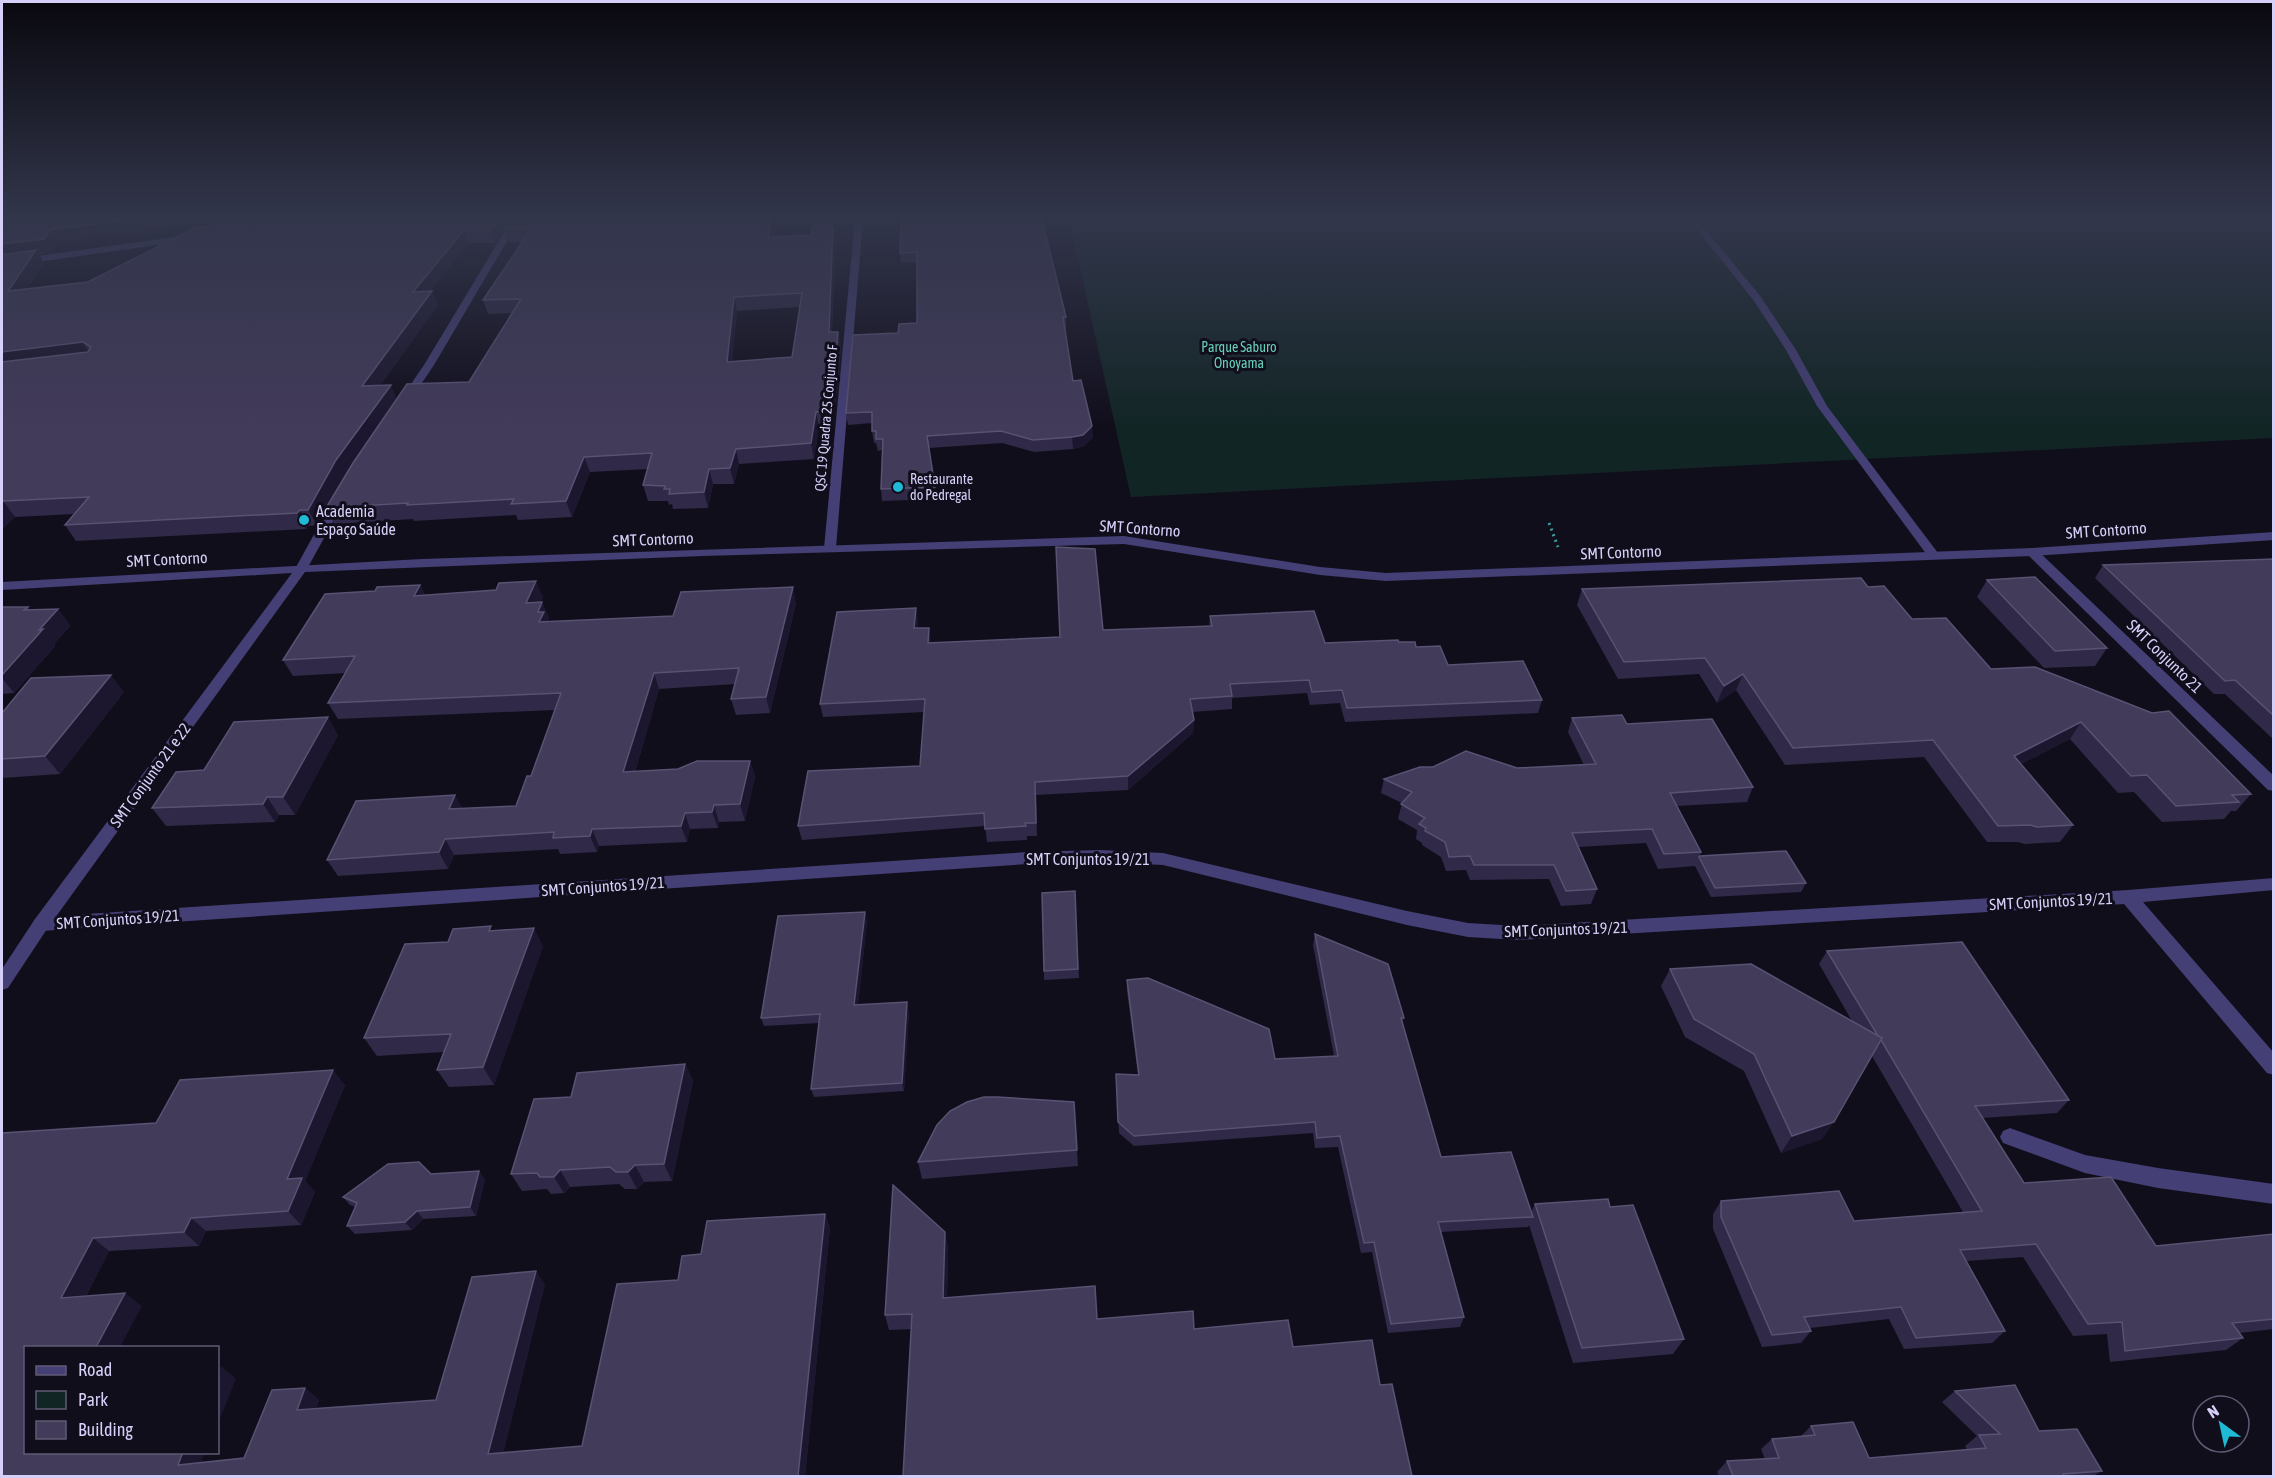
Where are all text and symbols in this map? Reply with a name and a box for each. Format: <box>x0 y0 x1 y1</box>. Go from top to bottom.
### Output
park label: Parque Saburo Onoyama <box>1201 339 1277 371</box>
street label: QSC 19 Quadra 25 Conjunto F <box>812 344 840 492</box>
place label: Restaurante do Pedregal <box>910 471 973 503</box>
marker: Restaurante do Pedregal <box>891 480 905 494</box>
place label: Academia Espaço Saúde <box>316 502 396 539</box>
marker: Academia Espaço Saúde <box>297 513 311 527</box>
street label: SMT Contorno <box>1099 516 1181 540</box>
street label: SMT Contorno <box>2065 518 2147 542</box>
street label: SMT Contorno <box>612 529 694 549</box>
street label: SMT Contorno <box>1580 542 1662 562</box>
street label: SMT Contorno <box>126 548 208 570</box>
street label: SMT Conjunto 21 <box>2123 616 2206 697</box>
street label: SMT Conjunto 21 e 22 <box>106 719 195 831</box>
street label: SMT Conjuntos 19/21 <box>1026 850 1150 869</box>
street label: SMT Conjuntos 19/21 <box>541 873 665 900</box>
street label: SMT Conjuntos 19/21 <box>1989 889 2113 914</box>
street label: SMT Conjuntos 19/21 <box>56 906 180 933</box>
street label: SMT Conjuntos 19/21 <box>1504 918 1628 941</box>
legend <box>24 1346 219 1454</box>
text: Road <box>78 1359 112 1380</box>
text: Park <box>78 1389 108 1410</box>
north arrow <box>2191 1394 2251 1454</box>
text: N <box>2204 1401 2222 1422</box>
text: Building <box>78 1419 133 1440</box>

